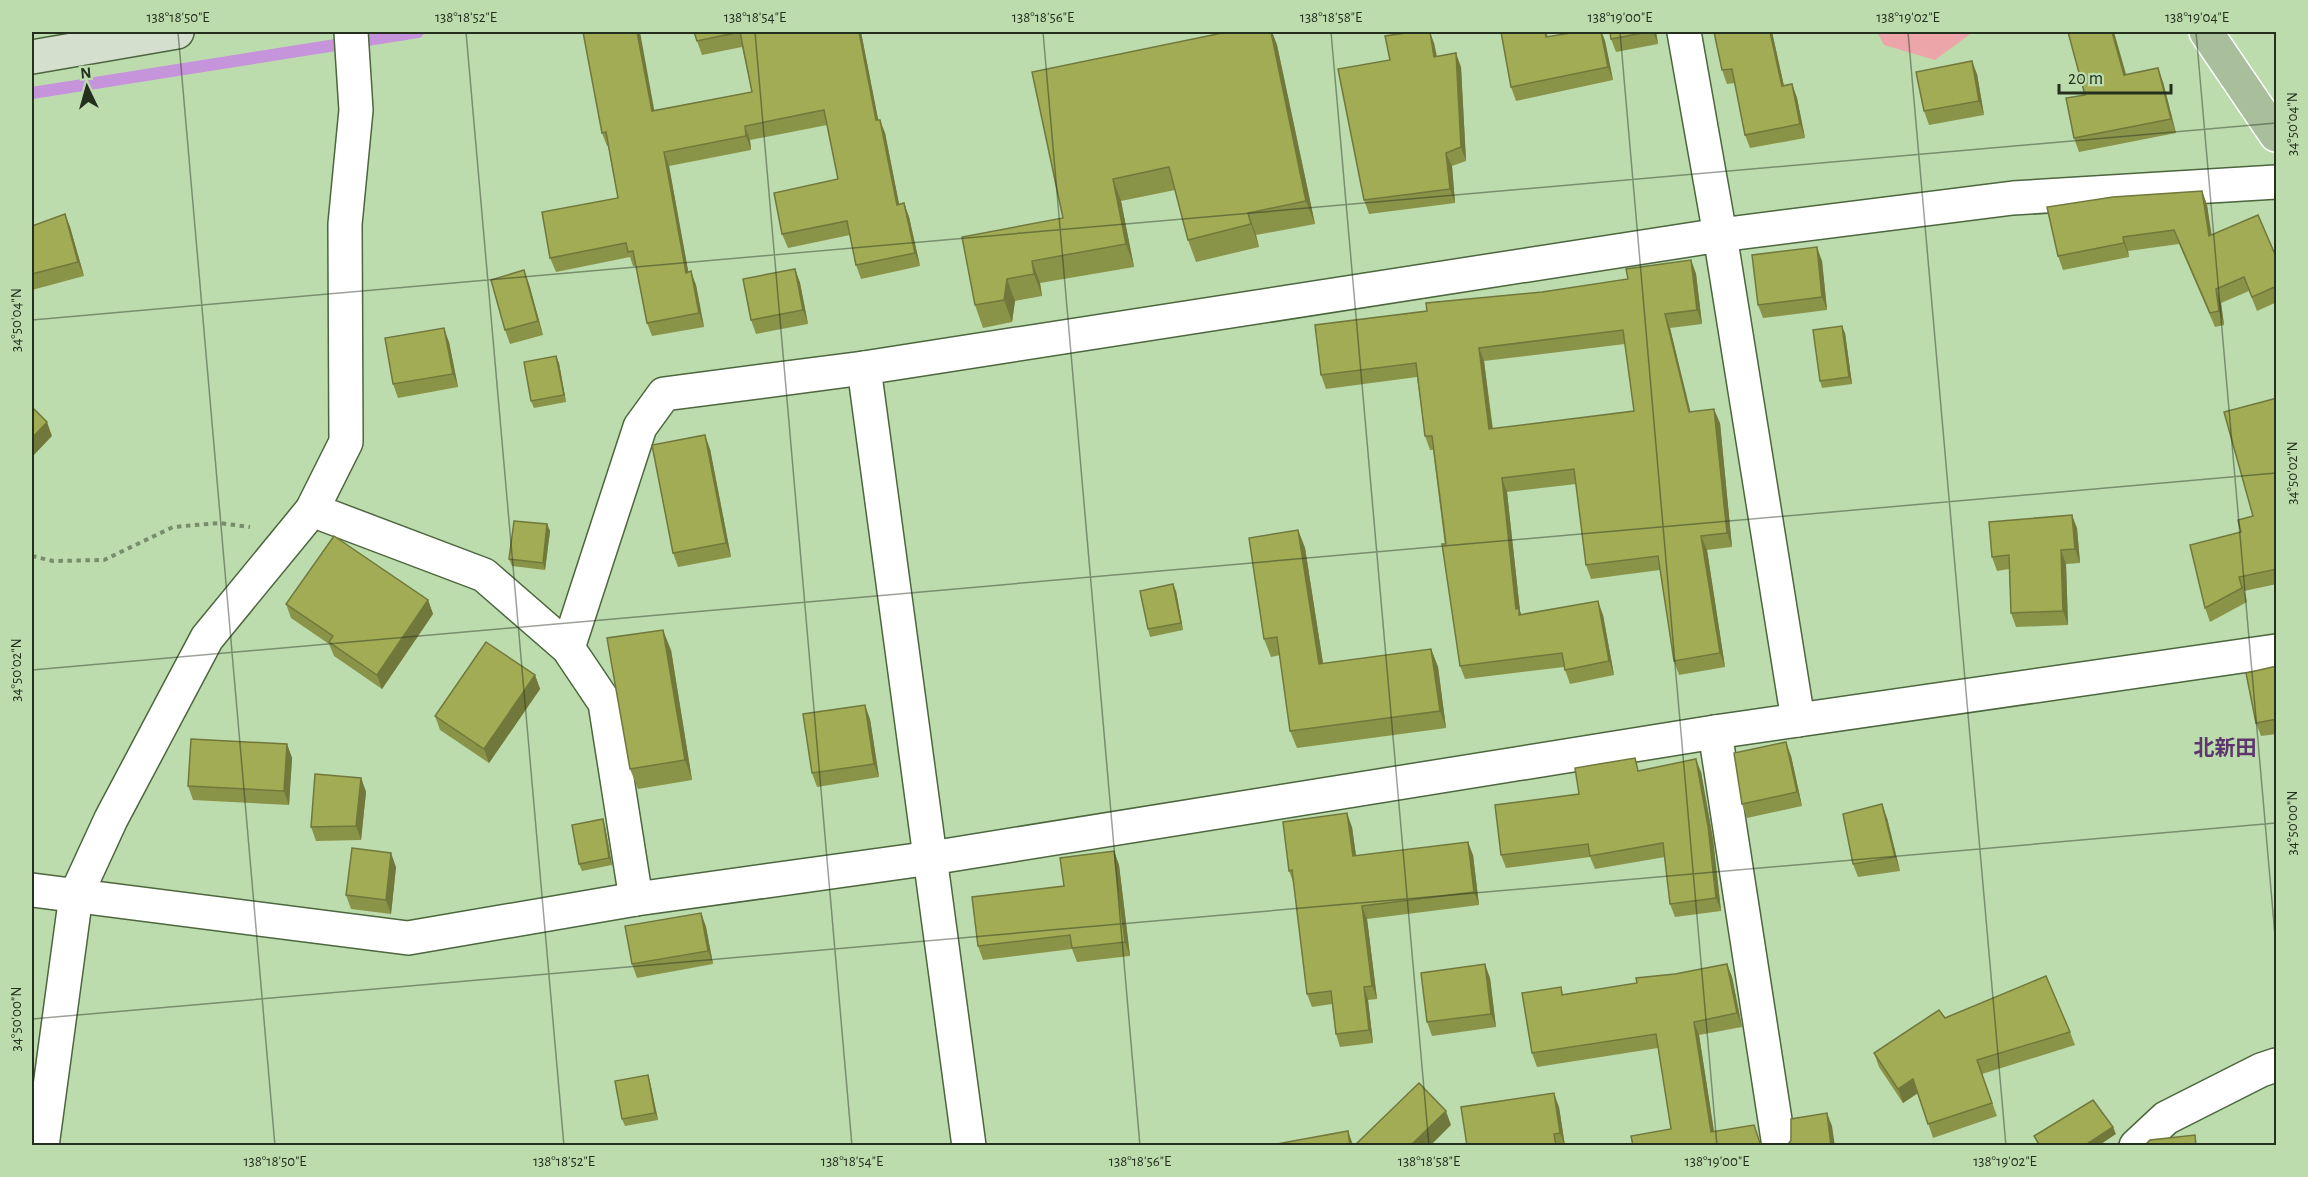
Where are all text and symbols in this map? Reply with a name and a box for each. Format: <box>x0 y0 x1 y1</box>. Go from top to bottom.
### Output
text: 138°18'50"E <box>146 10 210 25</box>
text: 138°18'52"E <box>435 10 497 25</box>
text: 138°18'54"E <box>724 10 786 25</box>
text: 138°18'56"E <box>1012 10 1074 25</box>
text: 138°18'58"E <box>1300 10 1362 25</box>
text: 138°19'00"E <box>1588 10 1652 25</box>
text: 138°19'02"E <box>1876 10 1940 25</box>
text: 138°19'04"E <box>2165 10 2229 25</box>
north arrow <box>57 57 117 117</box>
scale bar <box>2059 57 2172 95</box>
text: N <box>80 65 92 82</box>
text: 20 m <box>2068 70 2103 88</box>
text: 34°50'04"N <box>2285 92 2300 156</box>
text: 34°50'04"N <box>9 288 24 352</box>
text: 34°50'02"N <box>2285 441 2300 505</box>
text: 34°50'02"N <box>9 638 24 702</box>
district label: 北新田 <box>2194 737 2257 759</box>
text: 34°50'00"N <box>2285 791 2300 855</box>
text: 34°50'00"N <box>9 987 24 1051</box>
text: 138°18'50"E <box>243 1154 307 1169</box>
text: 138°18'52"E <box>533 1154 595 1169</box>
text: 138°18'54"E <box>821 1154 883 1169</box>
text: 138°18'56"E <box>1109 1154 1171 1169</box>
text: 138°18'58"E <box>1398 1154 1460 1169</box>
text: 138°19'00"E <box>1685 1154 1749 1169</box>
text: 138°19'02"E <box>1973 1154 2037 1169</box>

